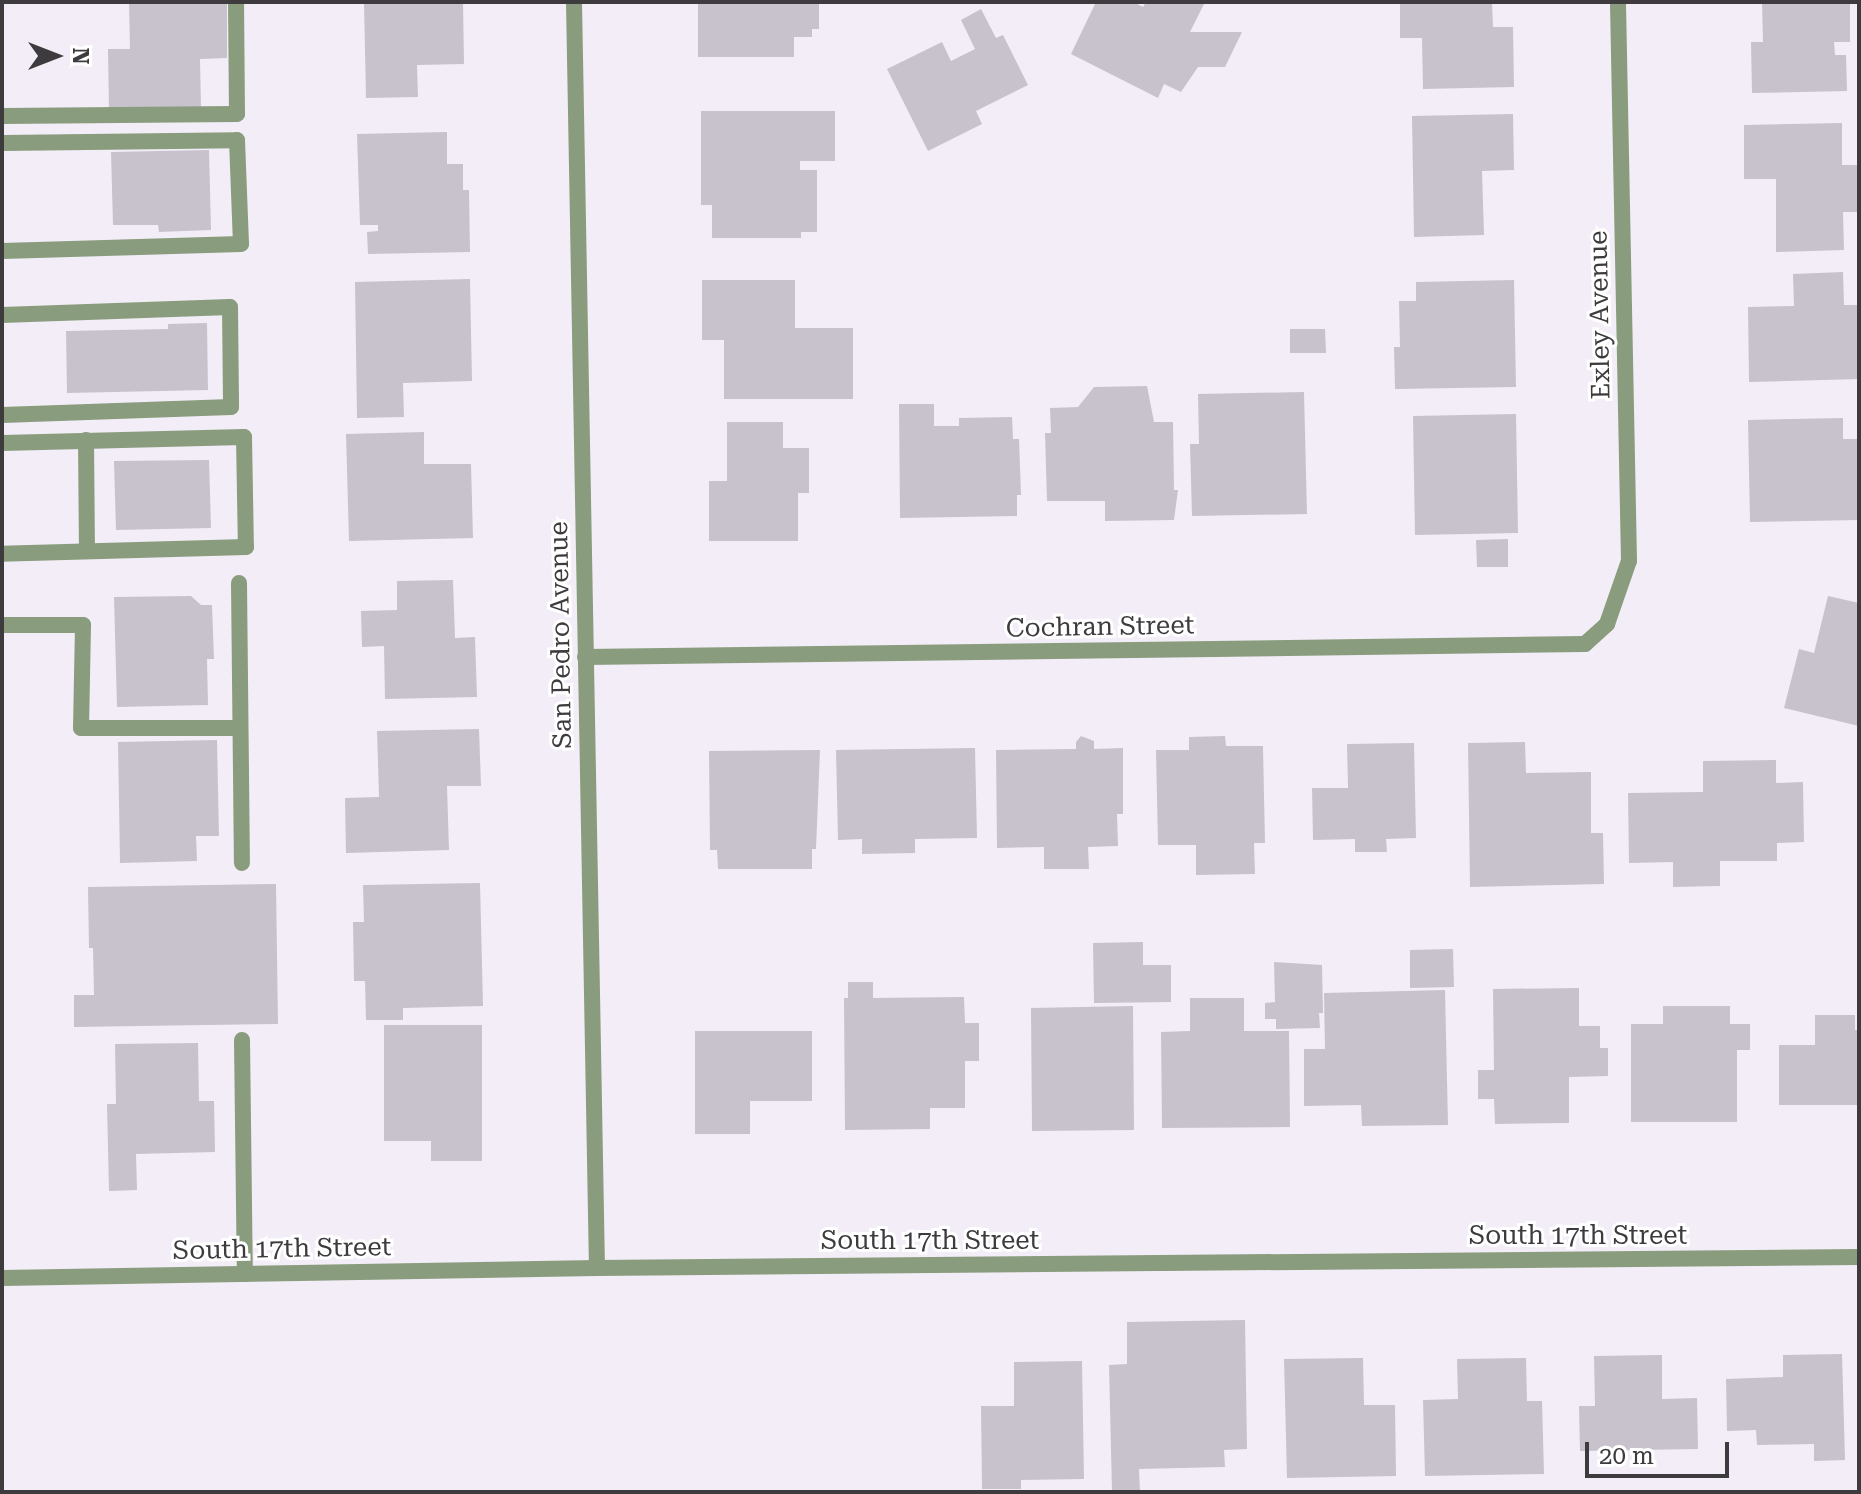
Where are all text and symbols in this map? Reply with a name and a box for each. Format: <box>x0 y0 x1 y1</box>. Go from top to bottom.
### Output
north arrow <box>16 16 96 96</box>
text: N <box>68 48 93 64</box>
street label: Exley Avenue <box>1583 230 1617 400</box>
street label: San Pedro Avenue <box>543 521 579 749</box>
street label: Cochran Street <box>1005 610 1195 644</box>
street label: South 17th Street <box>1469 1220 1687 1252</box>
street label: South 17th Street <box>821 1225 1039 1257</box>
street label: South 17th Street <box>172 1231 392 1267</box>
scale bar <box>1589 1426 1733 1476</box>
text: 20 m <box>1599 1442 1654 1470</box>

